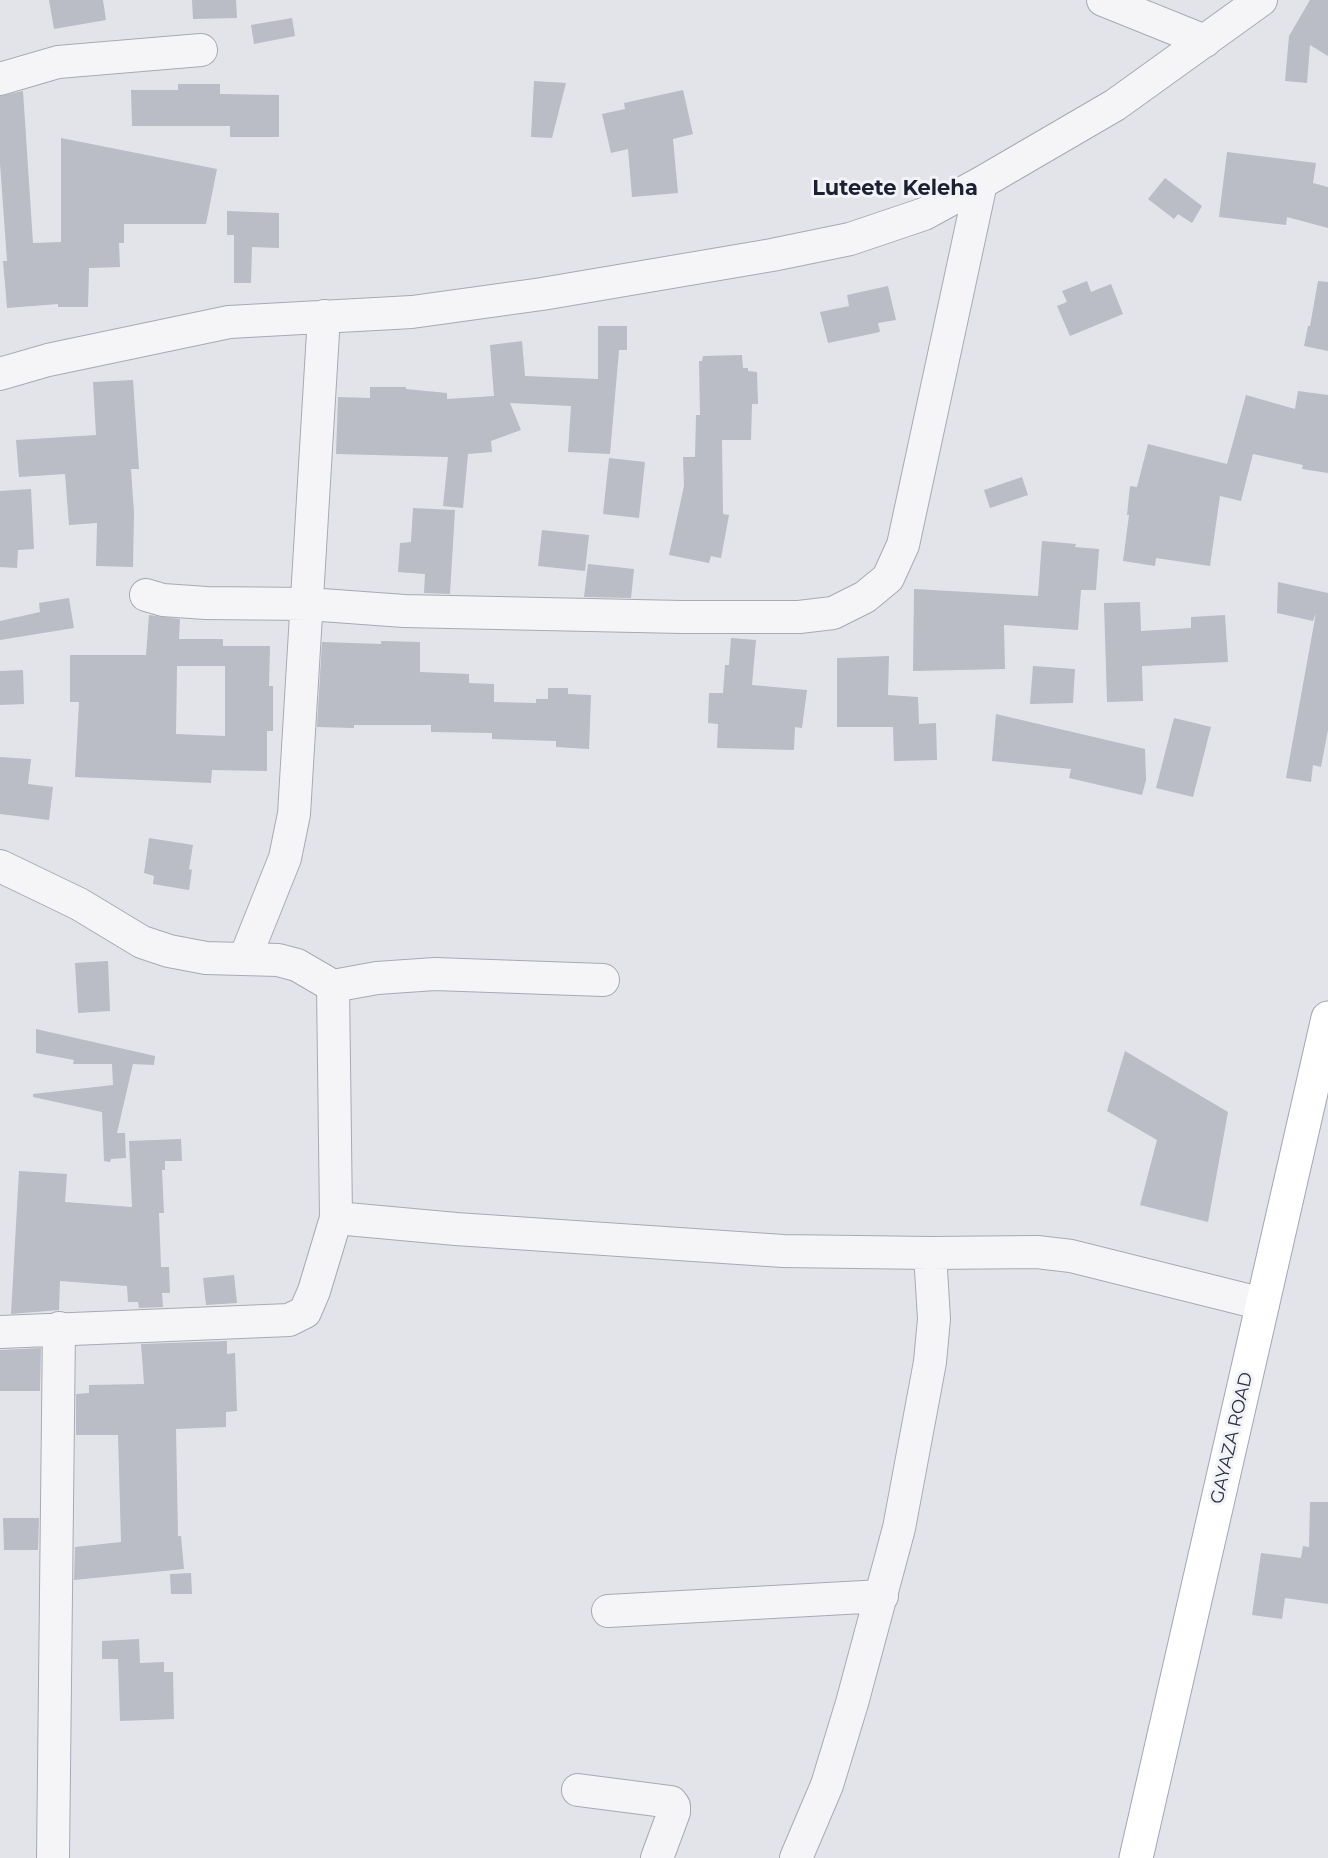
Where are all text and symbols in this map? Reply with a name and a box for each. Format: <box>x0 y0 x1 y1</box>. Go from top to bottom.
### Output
district label: Luteete Keleha <box>812 176 978 202</box>
street label: GAYAZA ROAD <box>1206 1370 1258 1506</box>

